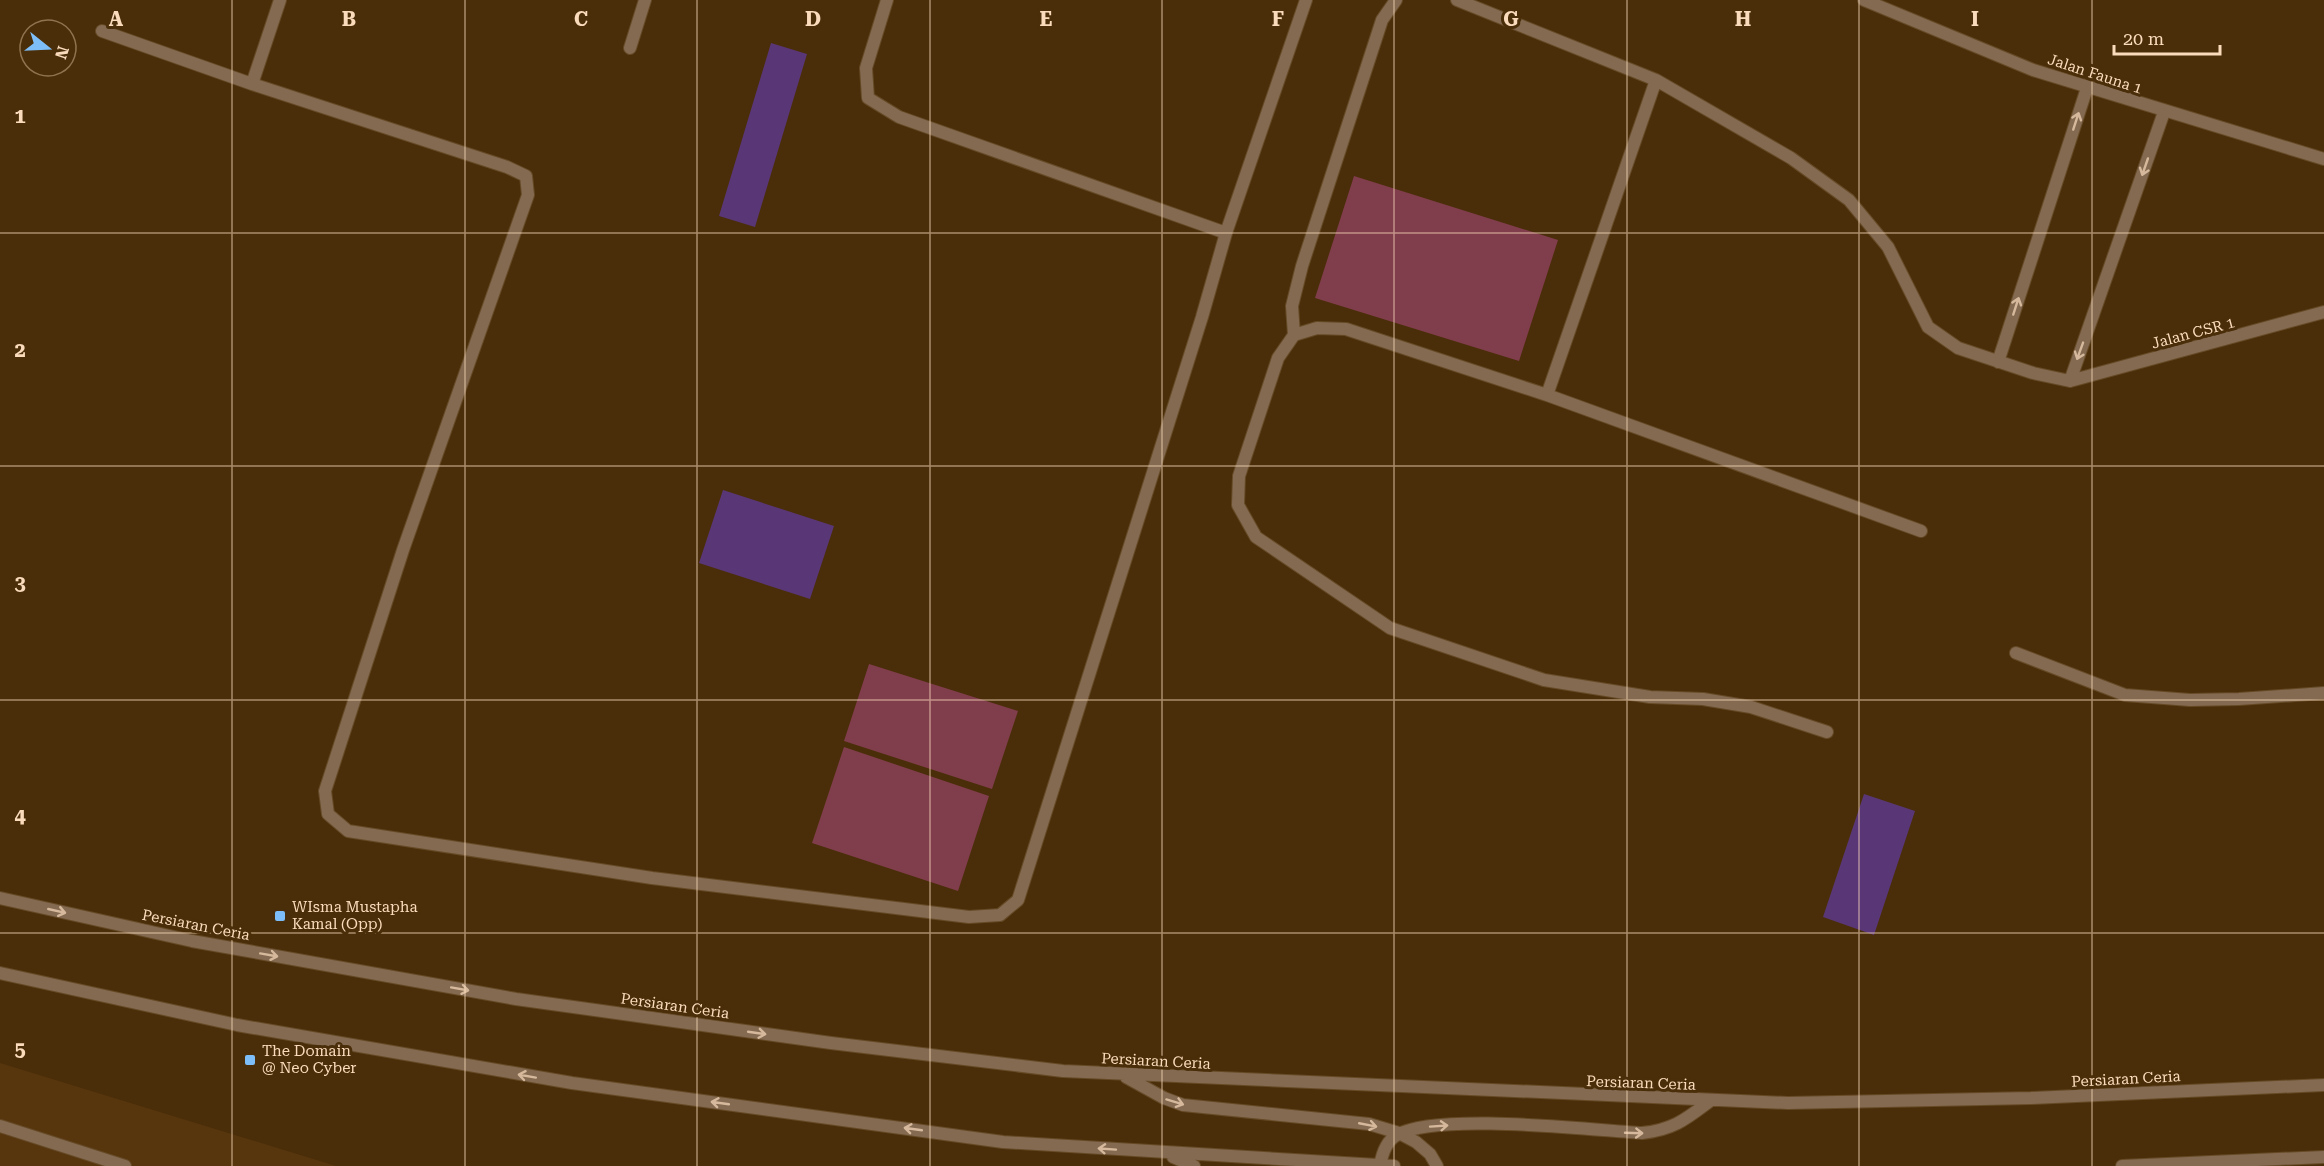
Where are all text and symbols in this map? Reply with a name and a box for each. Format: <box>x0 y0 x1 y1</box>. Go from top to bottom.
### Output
text: A <box>109 7 124 31</box>
text: B <box>342 7 356 31</box>
text: C <box>574 7 588 31</box>
text: D <box>805 7 821 31</box>
text: E <box>1040 7 1053 31</box>
text: F <box>1272 7 1284 31</box>
text: G <box>1503 7 1519 31</box>
text: H <box>1735 7 1751 31</box>
text: I <box>1971 7 1979 31</box>
north arrow <box>18 18 78 78</box>
scale bar <box>2114 18 2220 56</box>
text: 20 m <box>2123 28 2164 49</box>
text: N <box>51 44 73 61</box>
street label: Jalan Fauna 1 <box>2046 50 2144 98</box>
text: 1 <box>14 104 26 128</box>
one-way arrow <box>2071 112 2082 131</box>
one-way arrow <box>2138 157 2149 176</box>
one-way arrow <box>2011 297 2022 316</box>
street label: Jalan CSR 1 <box>2149 313 2237 353</box>
text: 2 <box>14 338 26 362</box>
one-way arrow <box>2074 341 2085 360</box>
text: 3 <box>14 571 26 595</box>
text: 4 <box>14 804 26 828</box>
place label: WIsma Mustapha Kamal (Opp) <box>292 898 418 933</box>
one-way arrow <box>47 906 66 918</box>
street label: Persiaran Ceria <box>141 906 251 944</box>
marker: WIsma Mustapha Kamal (Opp) <box>273 909 287 923</box>
one-way arrow <box>258 950 278 961</box>
one-way arrow <box>450 984 470 995</box>
street label: Persiaran Ceria <box>620 989 730 1023</box>
one-way arrow <box>747 1027 767 1038</box>
text: 5 <box>14 1037 26 1061</box>
place label: The Domain @ Neo Cyber <box>262 1042 357 1077</box>
street label: Persiaran Ceria <box>1101 1049 1211 1073</box>
marker: The Domain @ Neo Cyber <box>243 1053 257 1067</box>
street label: Persiaran Ceria <box>2071 1067 2181 1091</box>
one-way arrow <box>517 1070 537 1081</box>
street label: Persiaran Ceria <box>1586 1072 1696 1094</box>
one-way arrow <box>1165 1097 1184 1108</box>
one-way arrow <box>710 1098 730 1109</box>
one-way arrow <box>1358 1120 1377 1131</box>
one-way arrow <box>1429 1120 1449 1131</box>
one-way arrow <box>903 1124 923 1135</box>
one-way arrow <box>1623 1127 1643 1138</box>
one-way arrow <box>1097 1143 1117 1154</box>

